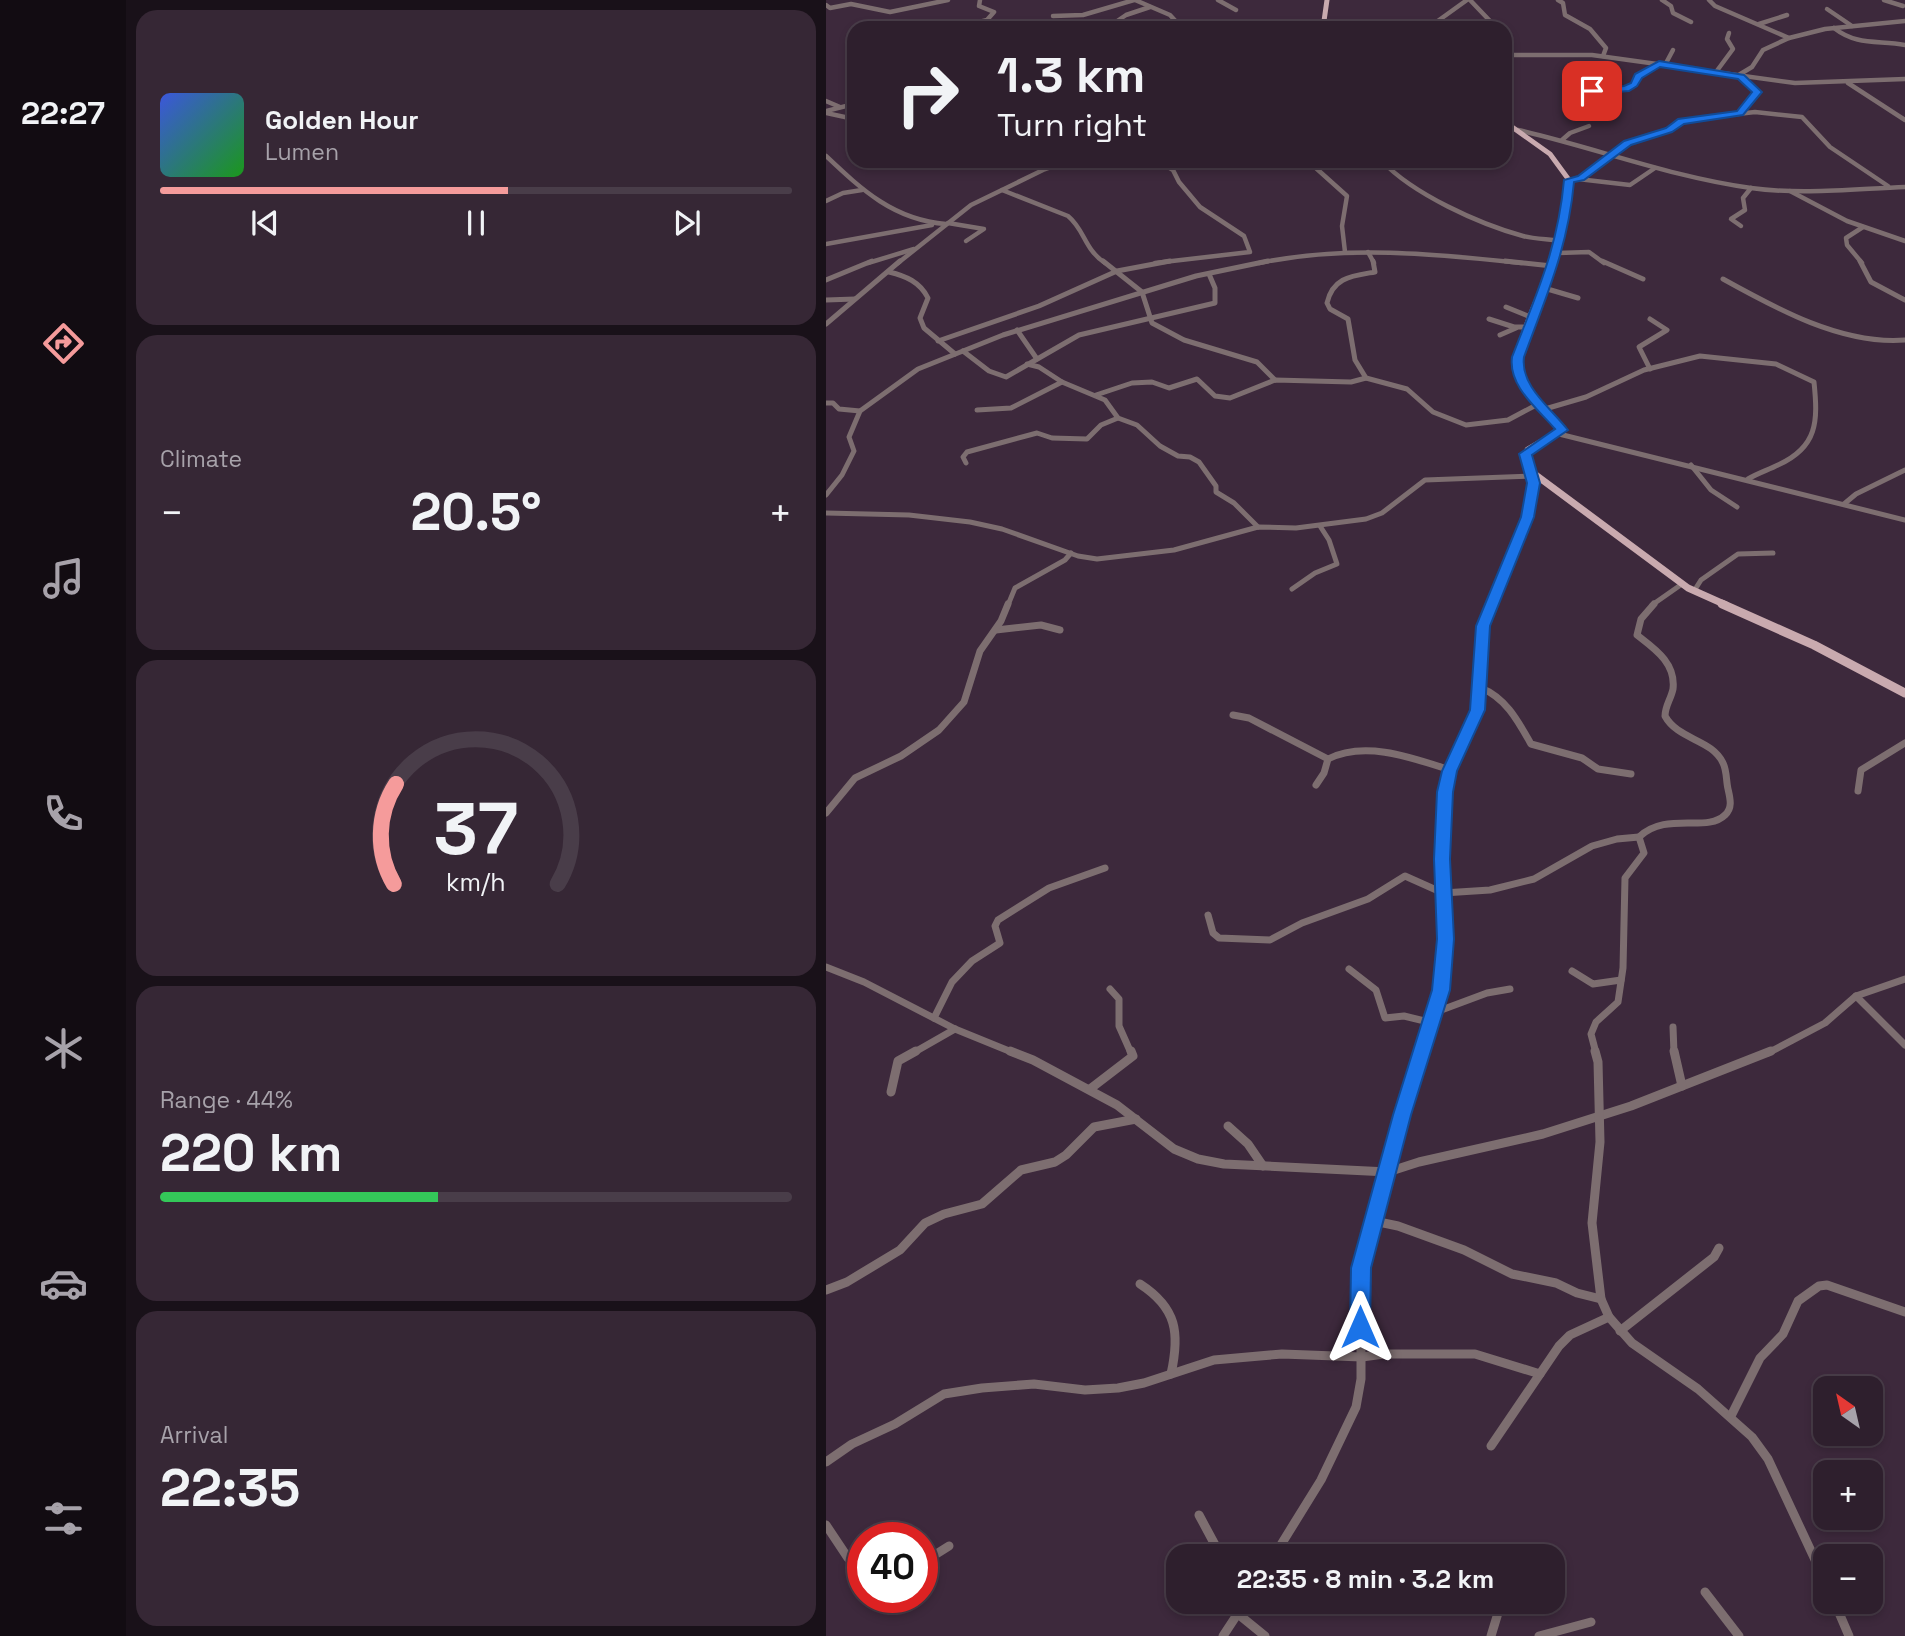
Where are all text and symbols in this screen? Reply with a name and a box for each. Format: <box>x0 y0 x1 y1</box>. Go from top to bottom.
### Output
text: 1.3 km <box>997 44 1145 106</box>
icon: right <box>882 49 973 140</box>
pin <box>1562 61 1622 121</box>
icon: arrive <box>1573 72 1611 110</box>
text: 22:27 <box>21 93 105 133</box>
text: Golden Hour <box>265 103 419 137</box>
text: Turn right <box>997 105 1147 145</box>
text: Lumen <box>265 137 339 167</box>
icon: previous <box>246 204 284 242</box>
icon: pause <box>457 204 495 242</box>
icon: next <box>668 204 706 242</box>
icon: directions <box>39 319 88 368</box>
text: Climate <box>160 444 242 474</box>
text: 20.5° <box>410 479 542 545</box>
text: − <box>160 489 184 537</box>
text: + <box>768 489 792 537</box>
icon: music <box>39 554 88 603</box>
text: 37 <box>434 782 518 875</box>
icon: phone <box>39 789 88 838</box>
text: km/h <box>446 866 506 898</box>
icon: climate <box>39 1024 88 1073</box>
text: Range · 44% <box>160 1085 293 1115</box>
text: 220 km <box>160 1120 342 1186</box>
icon: car <box>39 1259 88 1308</box>
position arrow <box>1323 1290 1397 1364</box>
north arrow <box>1813 1376 1883 1446</box>
map controls <box>1813 1376 1883 1614</box>
text: Arrival <box>160 1420 228 1450</box>
text: 22:35 <box>160 1455 300 1521</box>
button: + <box>1813 1460 1883 1530</box>
icon: filters <box>39 1494 88 1543</box>
speed limit sign: 40 <box>847 1522 938 1613</box>
button: − <box>1813 1544 1883 1614</box>
text: 22:35 · 8 min · 3.2 km <box>1237 1562 1494 1596</box>

